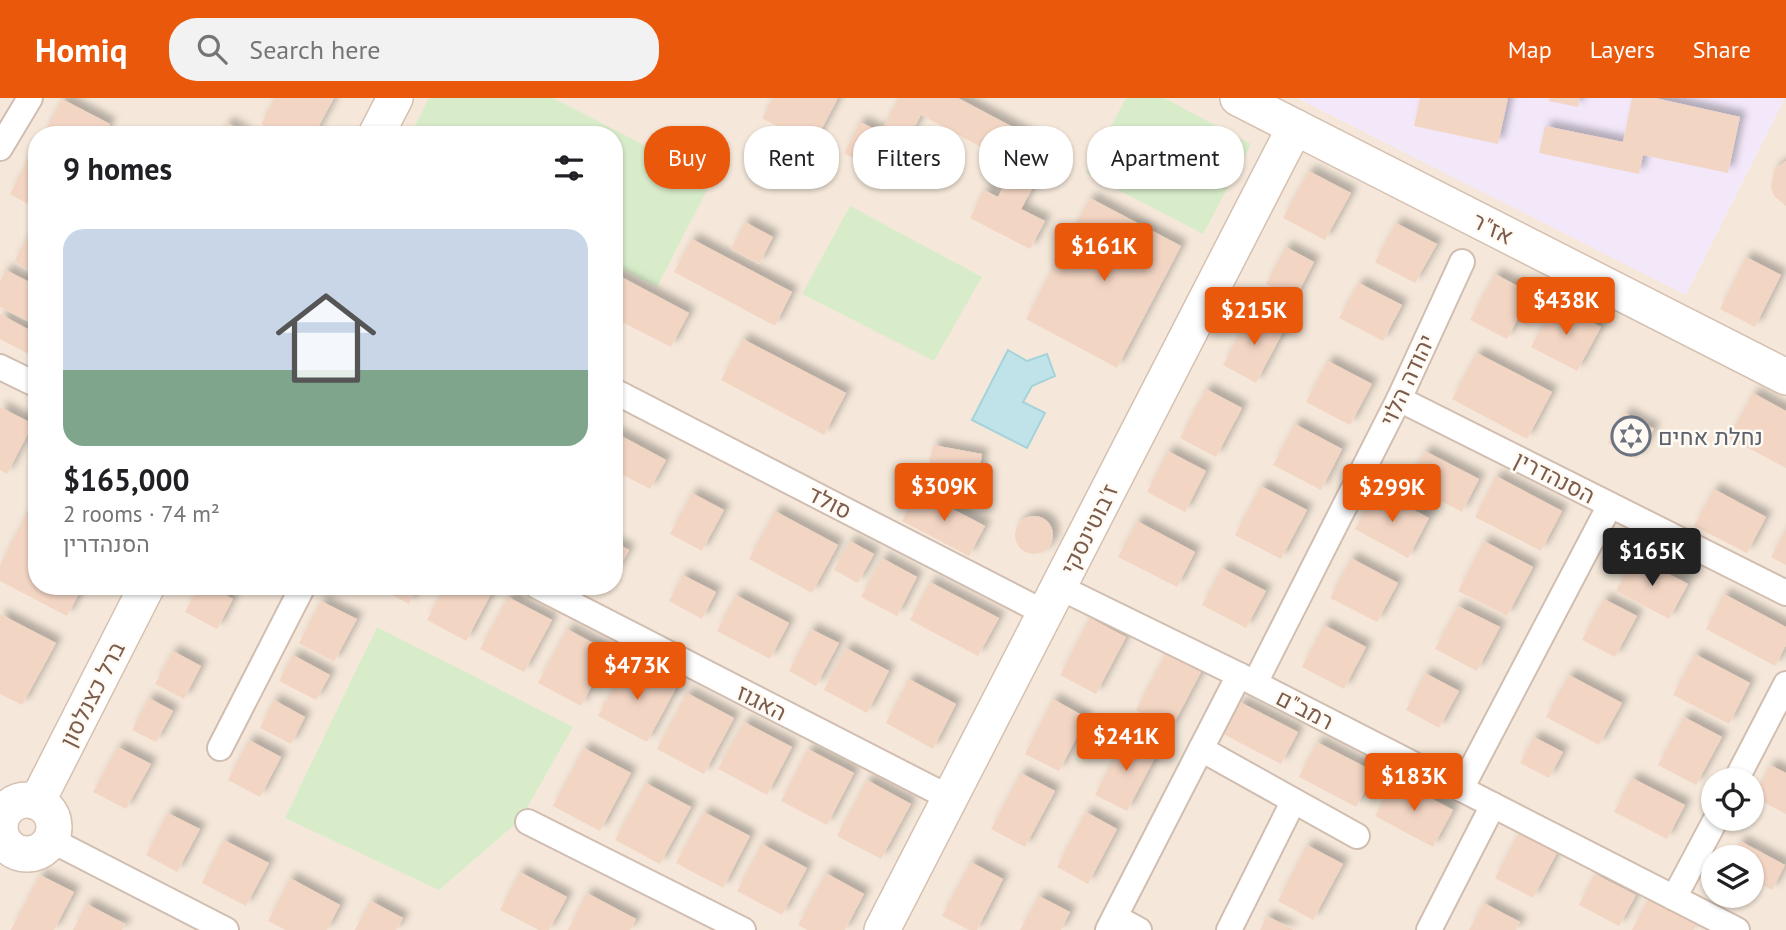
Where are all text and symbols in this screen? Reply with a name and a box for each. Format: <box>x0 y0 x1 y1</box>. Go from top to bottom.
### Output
search box <box>169 18 659 81</box>
text: Homiq <box>35 28 127 71</box>
icon: search <box>193 30 231 68</box>
text: Search here <box>249 33 380 66</box>
text: Map <box>1508 34 1552 65</box>
text: Layers <box>1590 34 1655 65</box>
text: Share <box>1693 34 1751 65</box>
chip: Buy <box>644 126 730 189</box>
chip: Rent <box>744 126 839 189</box>
chip: Filters <box>853 126 965 189</box>
chip: New <box>979 126 1073 189</box>
chip: Apartment <box>1087 126 1244 189</box>
text: 9 homes <box>63 149 172 188</box>
icon: filters <box>550 149 588 187</box>
street label: אז"ר <box>1468 206 1518 250</box>
pin: $161K <box>1055 223 1153 283</box>
text: $161K <box>1071 231 1137 260</box>
icon: home <box>263 275 389 401</box>
pin: $438K <box>1517 278 1615 337</box>
text: $438K <box>1533 285 1599 314</box>
pin: $215K <box>1205 288 1303 347</box>
text: $215K <box>1221 295 1287 324</box>
street label: יהודה הלוי <box>1373 329 1441 431</box>
synagogue icon: נחלת אחים <box>1610 415 1652 457</box>
place label: נחלת אחים <box>1658 422 1763 451</box>
street label: הסנהדרין <box>1510 444 1600 510</box>
text: $165,000 <box>63 460 190 499</box>
pin: $309K <box>895 464 993 523</box>
pin: $299K <box>1343 464 1441 524</box>
text: $309K <box>911 471 977 500</box>
text: $299K <box>1359 472 1425 501</box>
street label: סולד <box>803 479 857 525</box>
street label: ז'בוטינסקי <box>1054 479 1124 579</box>
text: 2 rooms · 74 m² <box>63 499 220 528</box>
pin: $165K <box>1603 528 1701 588</box>
text: הסנהדרין <box>63 529 150 558</box>
text: $165K <box>1619 536 1685 565</box>
street label: ברל כצנלסון <box>53 636 131 752</box>
pin: $473K <box>588 642 686 702</box>
text: $473K <box>604 650 670 679</box>
street label: האגוז <box>732 677 792 727</box>
street label: רמב"ם <box>1272 682 1338 736</box>
pin: $241K <box>1077 714 1175 773</box>
text: $241K <box>1093 721 1159 750</box>
pin: $183K <box>1365 754 1463 813</box>
text: $183K <box>1381 761 1447 790</box>
map controls <box>1701 768 1764 908</box>
button: locate <box>1701 768 1764 831</box>
button: layers <box>1701 845 1764 908</box>

